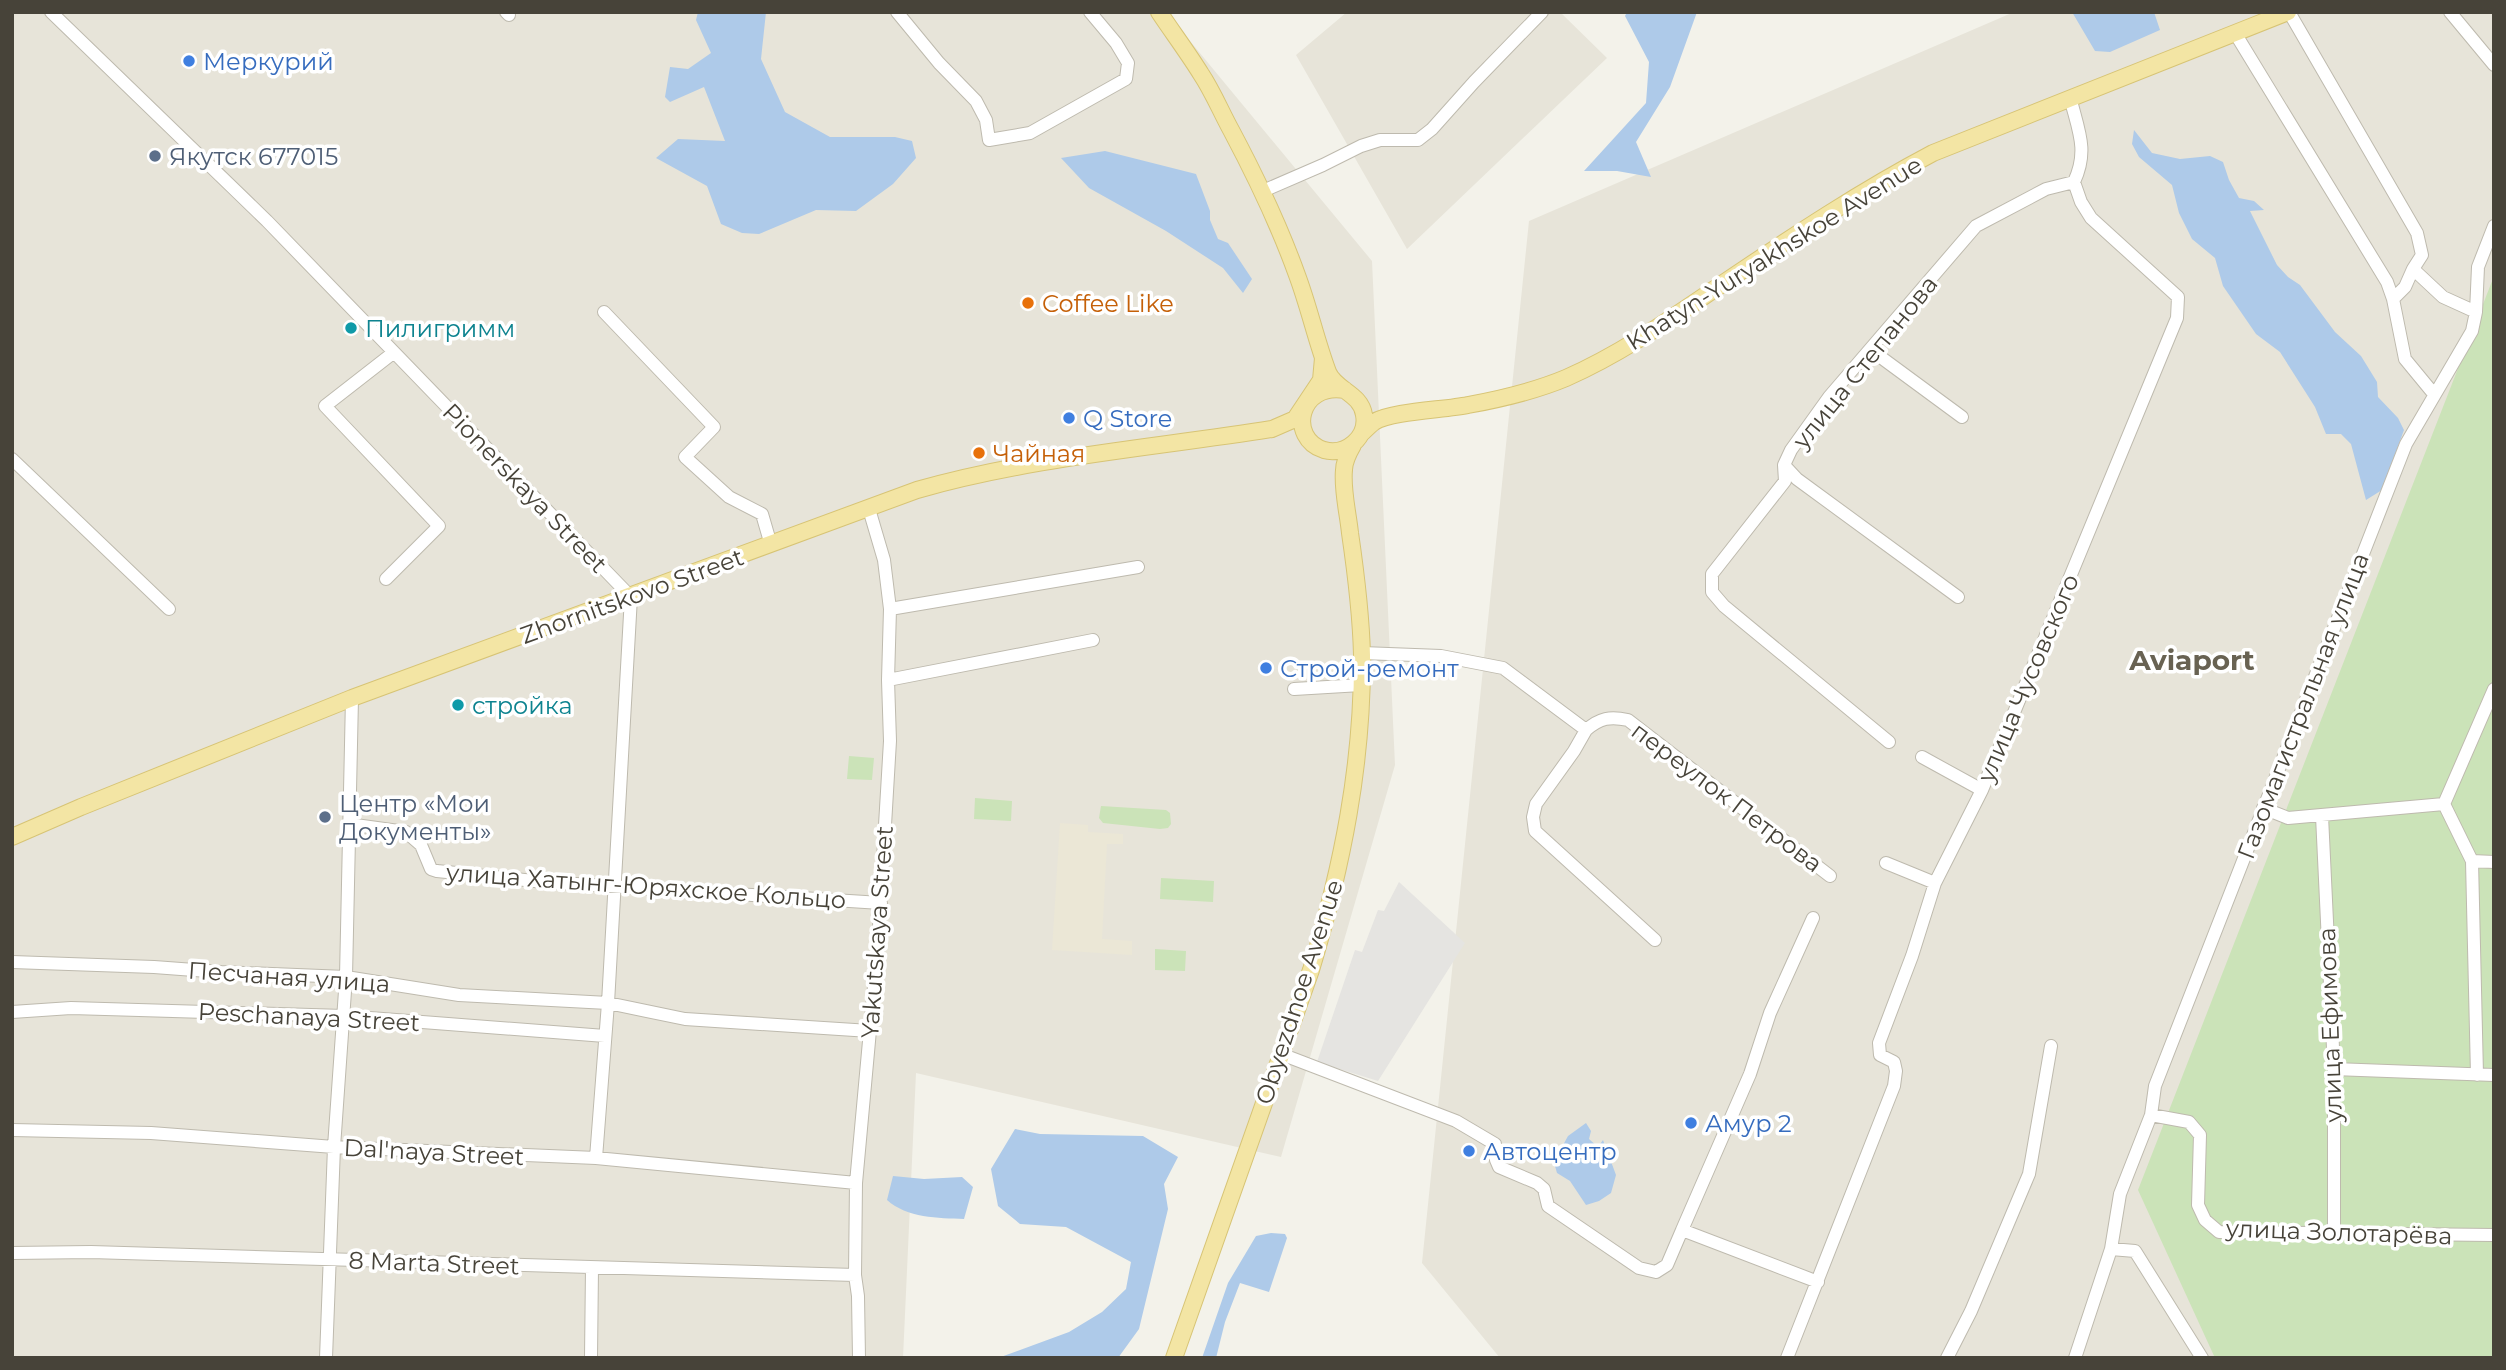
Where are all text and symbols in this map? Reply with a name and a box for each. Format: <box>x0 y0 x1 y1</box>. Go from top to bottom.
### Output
place label: Меркурий <box>203 47 334 76</box>
marker: Меркурий <box>181 53 197 69</box>
place label: Якутск 677015 <box>169 142 338 171</box>
marker: Якутск 677015 <box>147 148 163 164</box>
street label: Khatyn-Yuryakhskoe Avenue <box>1621 150 1927 356</box>
street label: улица Степанова <box>1786 270 1944 455</box>
place label: Coffee Like <box>1042 289 1174 318</box>
marker: Coffee Like <box>1020 295 1036 311</box>
place label: Пилигримм <box>365 314 515 343</box>
marker: Пилигримм <box>343 320 359 336</box>
street label: Pionerskaya Street <box>437 397 613 579</box>
place label: Q Store <box>1083 404 1172 433</box>
marker: Q Store <box>1061 410 1077 426</box>
place label: Чайная <box>993 439 1085 468</box>
marker: Чайная <box>971 445 987 461</box>
street label: Zhornitskovo Street <box>516 542 748 650</box>
street label: Газомагистральная улица <box>2231 549 2375 863</box>
street label: улица Чусовского <box>1971 570 2085 787</box>
district label: Aviaport <box>2128 643 2255 677</box>
place label: Строй-ремонт <box>1280 654 1459 683</box>
marker: Строй-ремонт <box>1258 660 1274 676</box>
place label: стройка <box>472 691 573 720</box>
marker: стройка <box>450 697 466 713</box>
street label: переулок Петрова <box>1626 716 1828 878</box>
place label: Центр «Мои Документы» <box>339 789 491 846</box>
marker: Центр «Мои Документы» <box>317 809 333 825</box>
street label: Yakutskaya Street <box>855 825 899 1039</box>
street label: улица Хатынг-Юряхское Кольцо <box>444 857 847 914</box>
street label: Obyezdnoe Avenue <box>1249 876 1349 1108</box>
street label: улица Ефимова <box>2312 927 2348 1124</box>
street label: Песчаная улица <box>187 955 391 999</box>
street label: Peschanaya Street <box>197 997 421 1037</box>
place label: Амур 2 <box>1705 1109 1792 1138</box>
marker: Амур 2 <box>1683 1115 1699 1131</box>
street label: Dal'naya Street <box>343 1133 525 1171</box>
place label: Автоцентр <box>1483 1137 1617 1166</box>
marker: Автоцентр <box>1461 1143 1477 1159</box>
street label: улица Золотарёва <box>2224 1214 2453 1250</box>
street label: 8 Marta Street <box>348 1246 520 1280</box>

